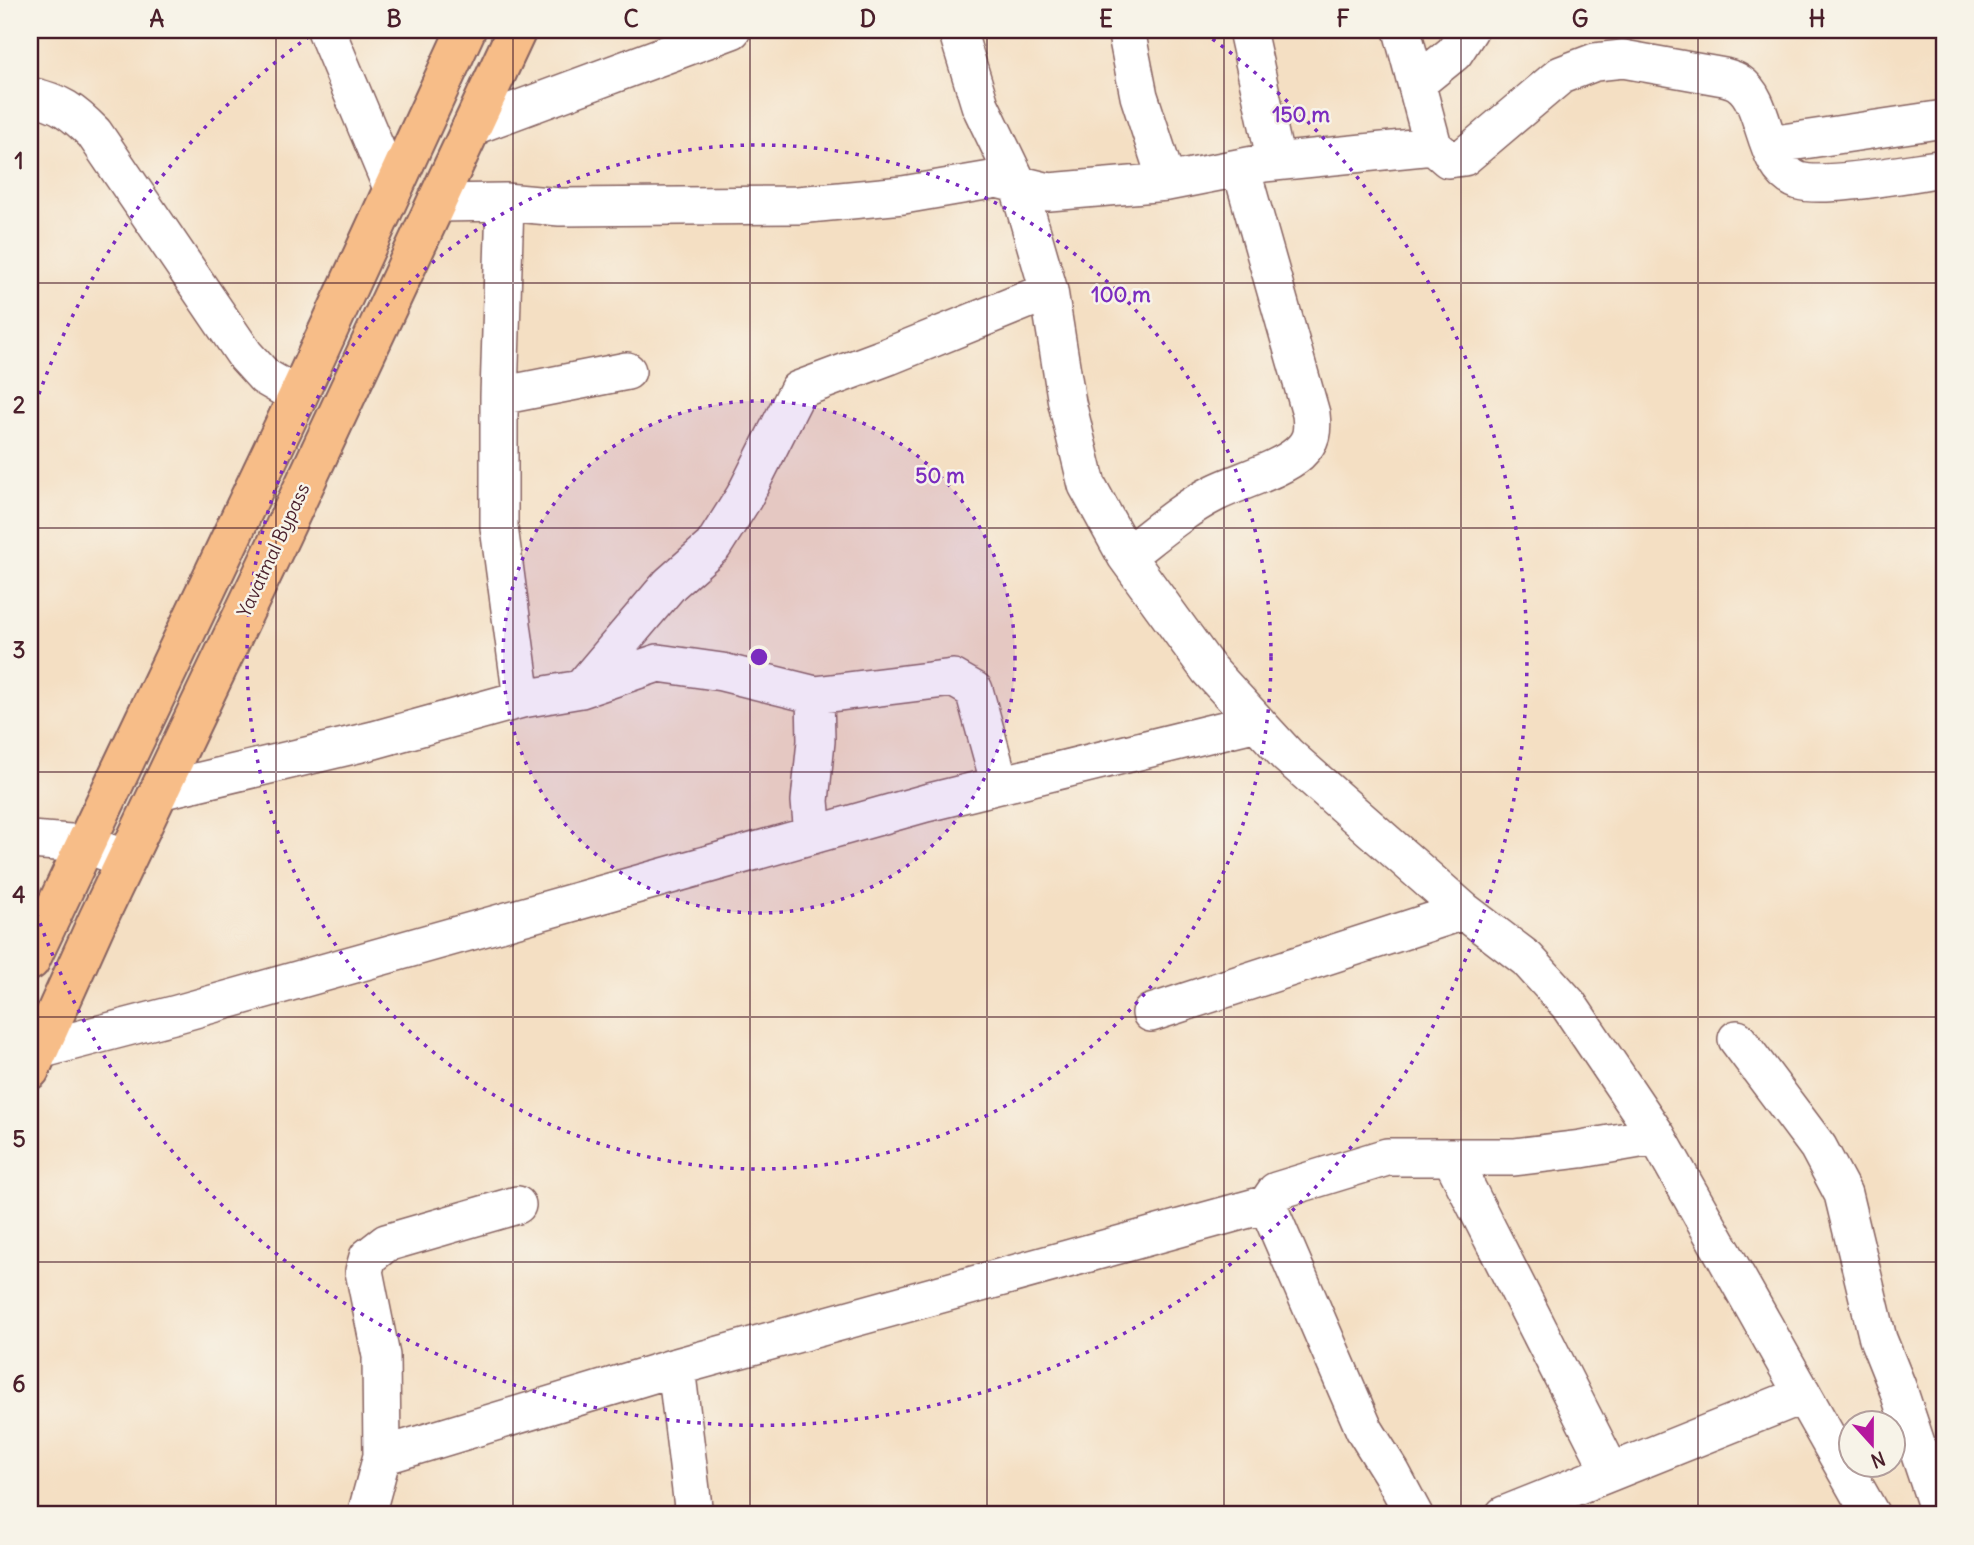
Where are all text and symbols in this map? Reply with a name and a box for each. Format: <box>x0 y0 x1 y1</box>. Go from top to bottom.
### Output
text: A <box>150 4 165 33</box>
text: B <box>386 4 402 33</box>
text: C <box>623 4 639 33</box>
text: D <box>860 4 876 33</box>
text: E <box>1099 4 1113 33</box>
text: F <box>1336 4 1350 33</box>
text: G <box>1572 4 1588 33</box>
text: H <box>1809 4 1825 33</box>
text: 150 m <box>1272 101 1330 128</box>
text: 1 <box>14 146 24 175</box>
text: 100 m <box>1091 281 1151 308</box>
text: 2 <box>13 390 26 419</box>
text: 50 m <box>915 462 965 489</box>
street label: Yavatmal Bypass <box>231 479 315 621</box>
text: 3 <box>12 635 26 664</box>
centre of rings <box>747 645 771 669</box>
text: 4 <box>12 880 26 909</box>
text: 5 <box>12 1124 26 1153</box>
text: 6 <box>12 1369 26 1398</box>
north arrow <box>1838 1408 1908 1478</box>
text: N <box>1868 1446 1889 1473</box>

